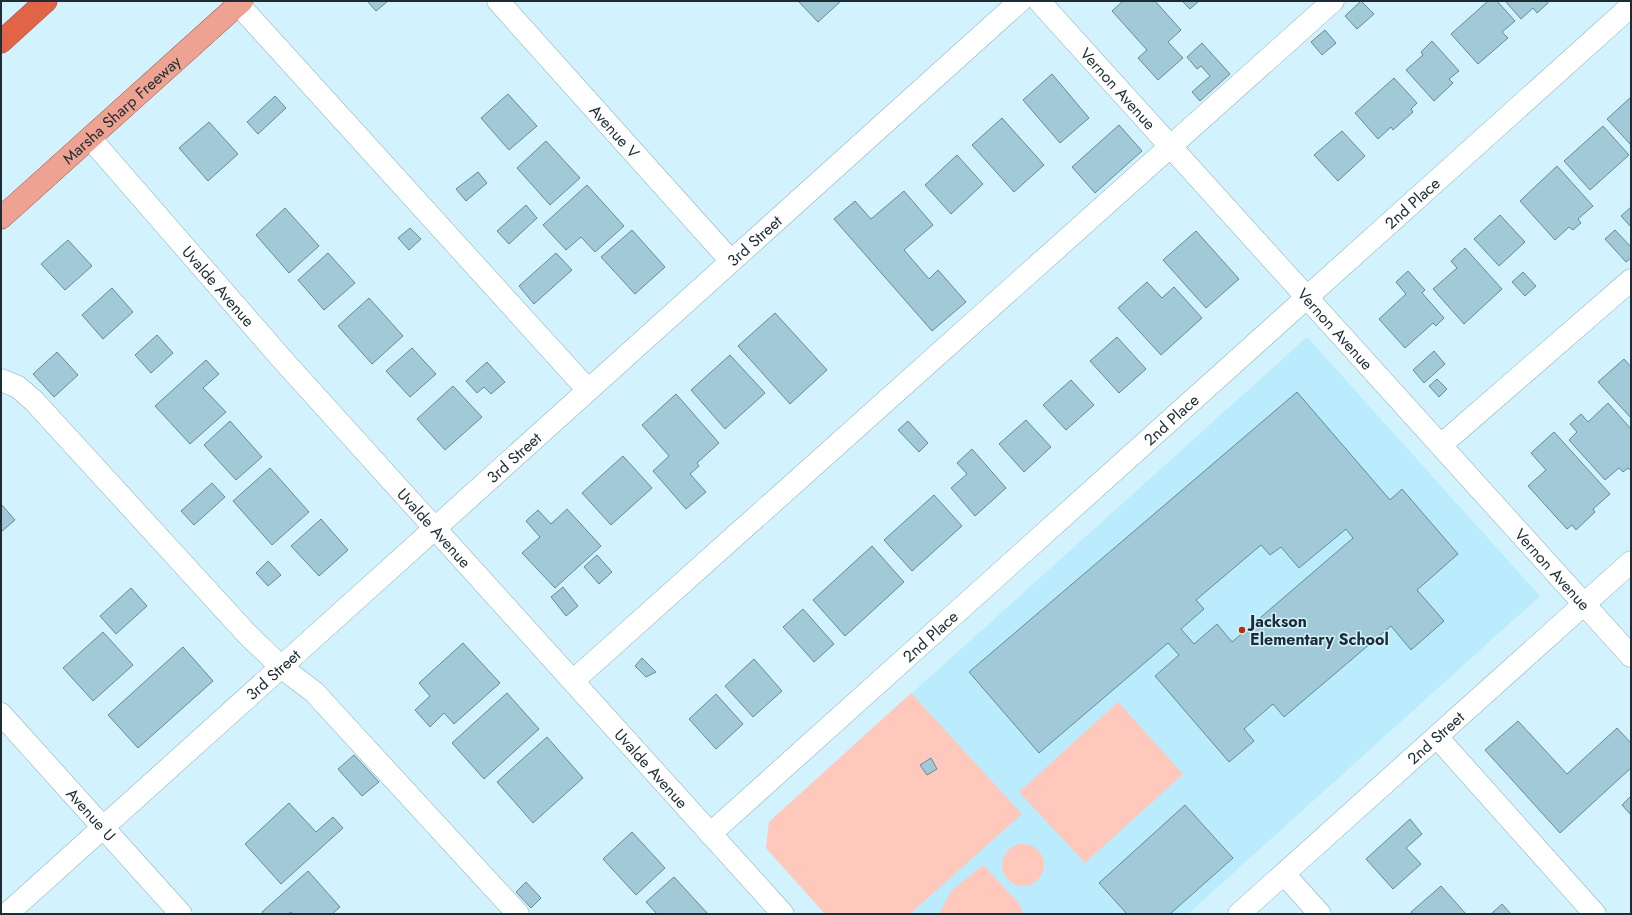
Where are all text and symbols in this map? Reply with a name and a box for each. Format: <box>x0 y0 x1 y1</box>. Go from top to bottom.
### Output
street label: Vernon Avenue <box>1075 43 1161 135</box>
street label: Marsha Sharp Freeway <box>57 49 187 169</box>
street label: Avenue V <box>584 99 645 164</box>
street label: 2nd Place <box>1379 172 1445 234</box>
street label: 3rd Street <box>722 210 787 271</box>
street label: Uvalde Avenue <box>177 241 260 332</box>
street label: Vernon Avenue <box>1292 283 1379 375</box>
street label: 2nd Place <box>1138 388 1204 451</box>
street label: 3rd Street <box>481 427 546 488</box>
street label: Uvalde Avenue <box>392 483 476 573</box>
street label: Vernon Avenue <box>1509 523 1596 615</box>
street label: 2nd Place <box>897 605 963 667</box>
place label: Jackson Elementary School <box>1247 610 1389 651</box>
marker: Jackson Elementary School <box>1237 625 1247 635</box>
street label: 3rd Street <box>241 643 305 705</box>
street label: 2nd Street <box>1402 706 1469 769</box>
street label: Uvalde Avenue <box>609 723 694 813</box>
street label: Avenue U <box>61 783 122 846</box>

